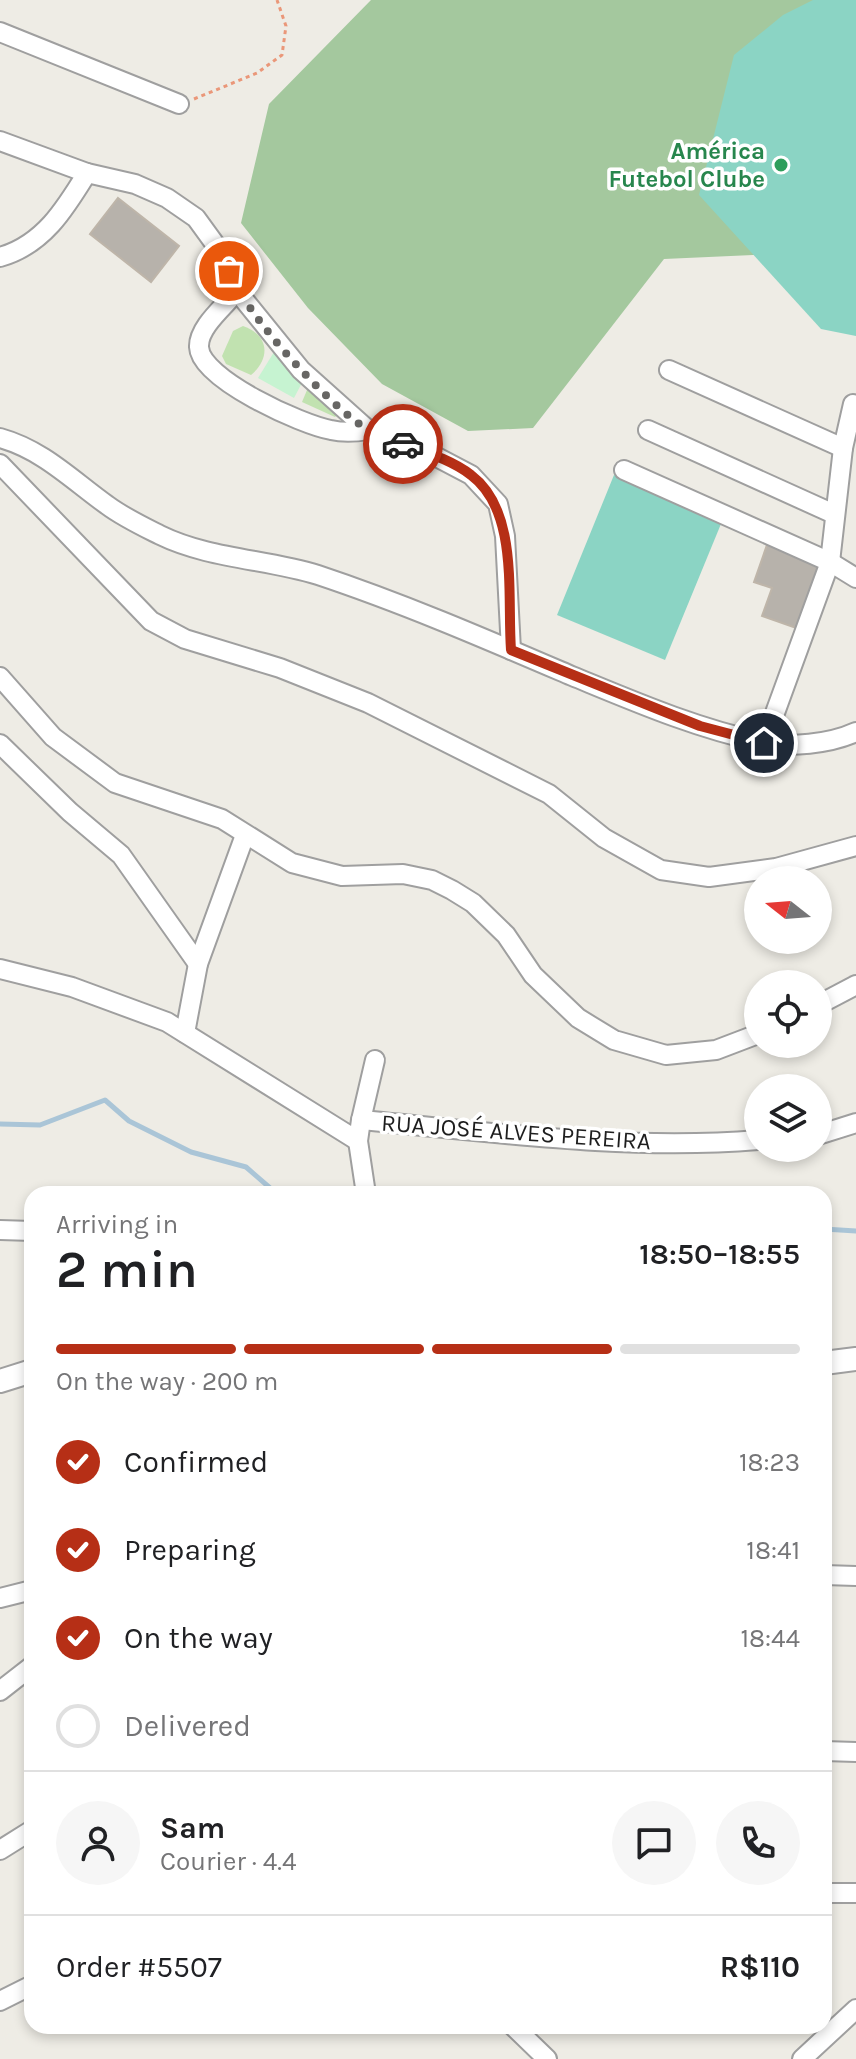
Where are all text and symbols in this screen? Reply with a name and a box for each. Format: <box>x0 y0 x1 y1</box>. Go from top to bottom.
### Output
place label: América Futebol Clube <box>609 137 765 193</box>
marker: América Futebol Clube <box>772 156 790 174</box>
pin <box>195 237 263 305</box>
icon: bag <box>207 249 251 293</box>
courier <box>363 404 443 484</box>
icon: car <box>381 422 425 466</box>
pin <box>730 709 798 777</box>
icon: home <box>742 721 786 765</box>
north arrow <box>744 866 832 954</box>
map controls <box>744 866 832 1162</box>
button: locate <box>744 970 832 1058</box>
button: layers <box>744 1074 832 1162</box>
street label: RUA JOSÉ ALVES PEREIRA <box>380 1108 652 1155</box>
text: Arriving in <box>56 1209 178 1240</box>
text: 18:50–18:55 <box>639 1236 800 1272</box>
text: 2 min <box>56 1239 198 1300</box>
text: On the way · 200 m <box>56 1366 278 1397</box>
icon: check <box>56 1440 100 1484</box>
text: Confirmed <box>124 1444 268 1480</box>
text: 18:23 <box>739 1447 800 1478</box>
icon: check <box>56 1528 100 1572</box>
text: Preparing <box>124 1532 256 1568</box>
text: 18:41 <box>746 1535 800 1566</box>
icon: check <box>56 1616 100 1660</box>
text: On the way <box>124 1620 273 1656</box>
text: 18:44 <box>740 1623 800 1654</box>
text: Delivered <box>124 1708 251 1744</box>
button: person <box>56 1801 140 1885</box>
button: chat <box>612 1801 696 1885</box>
button: phone <box>716 1801 800 1885</box>
text: Sam <box>160 1810 225 1846</box>
text: Courier · 4.4 <box>160 1846 296 1877</box>
text: Order #5507 <box>56 1949 222 1985</box>
text: R$110 <box>720 1949 800 1985</box>

